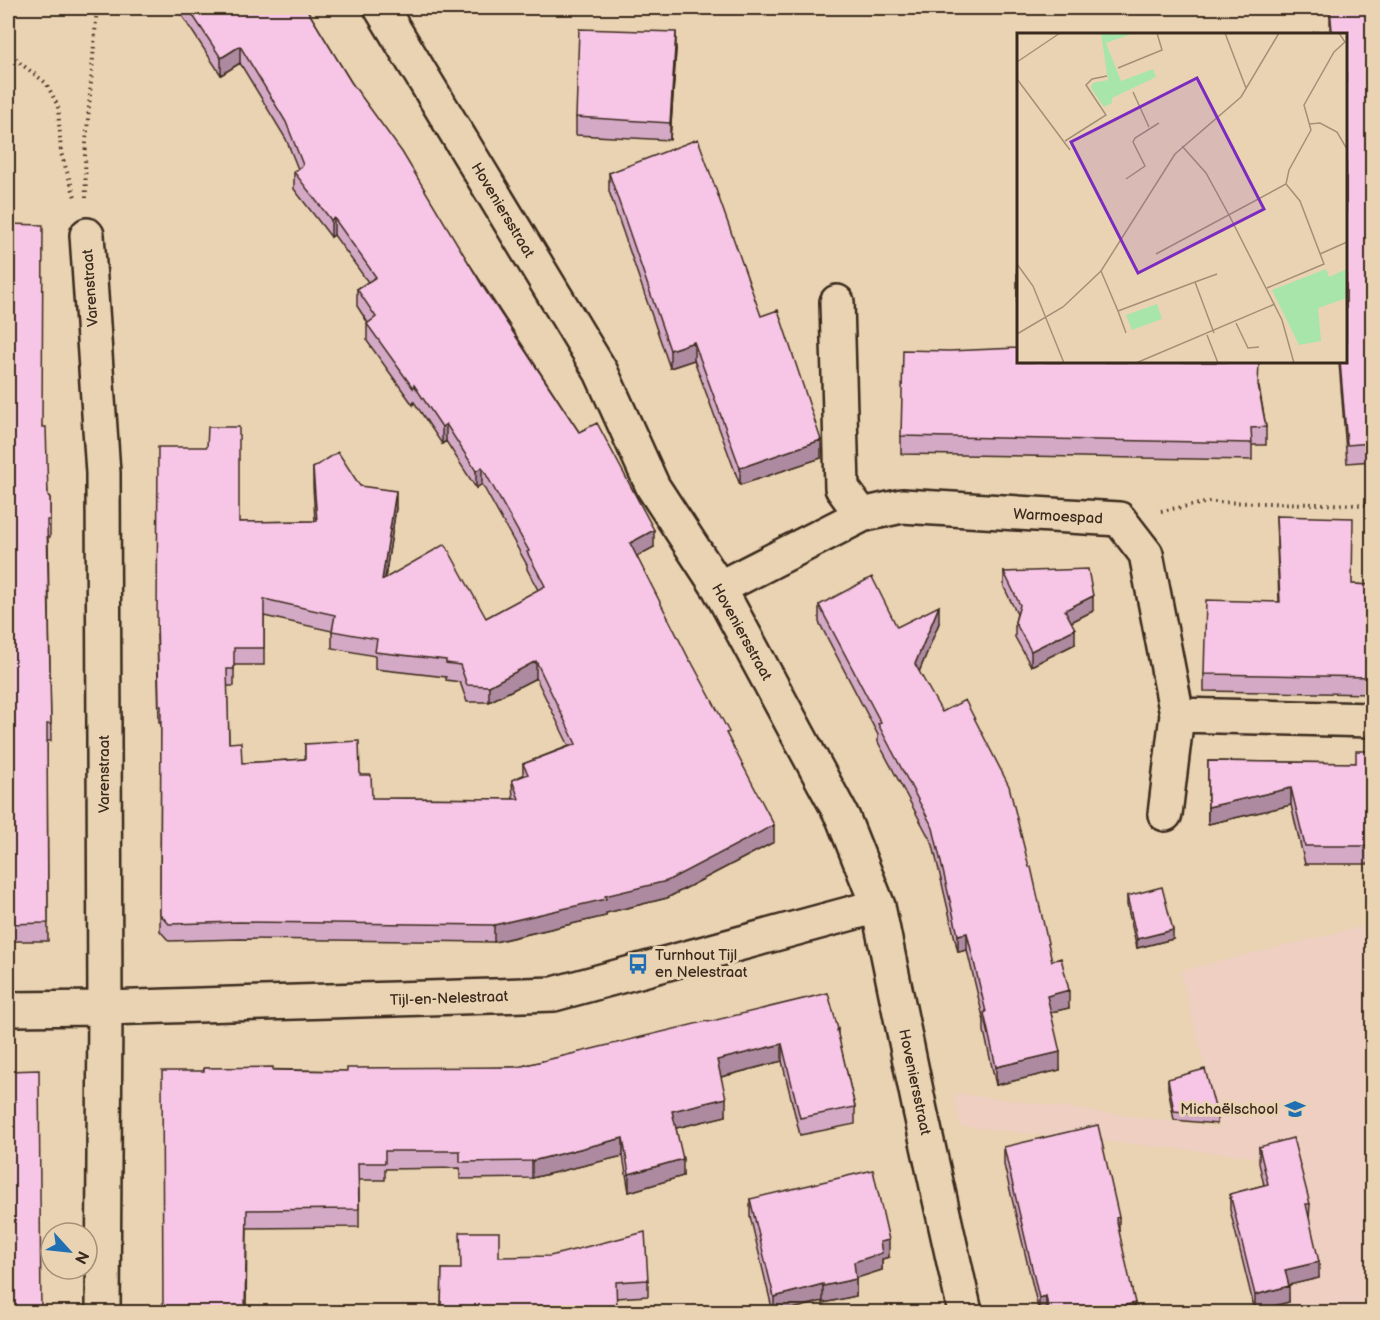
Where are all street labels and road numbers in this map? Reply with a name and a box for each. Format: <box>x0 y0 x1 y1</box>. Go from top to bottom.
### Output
street label: Hoveniersstraat <box>467 159 539 262</box>
street label: Varenstraat <box>78 248 103 327</box>
street label: Warmoespad <box>1013 505 1103 528</box>
street label: Hoveniersstraat <box>707 581 776 684</box>
street label: Varenstraat <box>95 735 114 813</box>
street label: Tijl-en-Nelestraat <box>390 987 509 1010</box>
street label: Hoveniersstraat <box>894 1027 935 1137</box>

